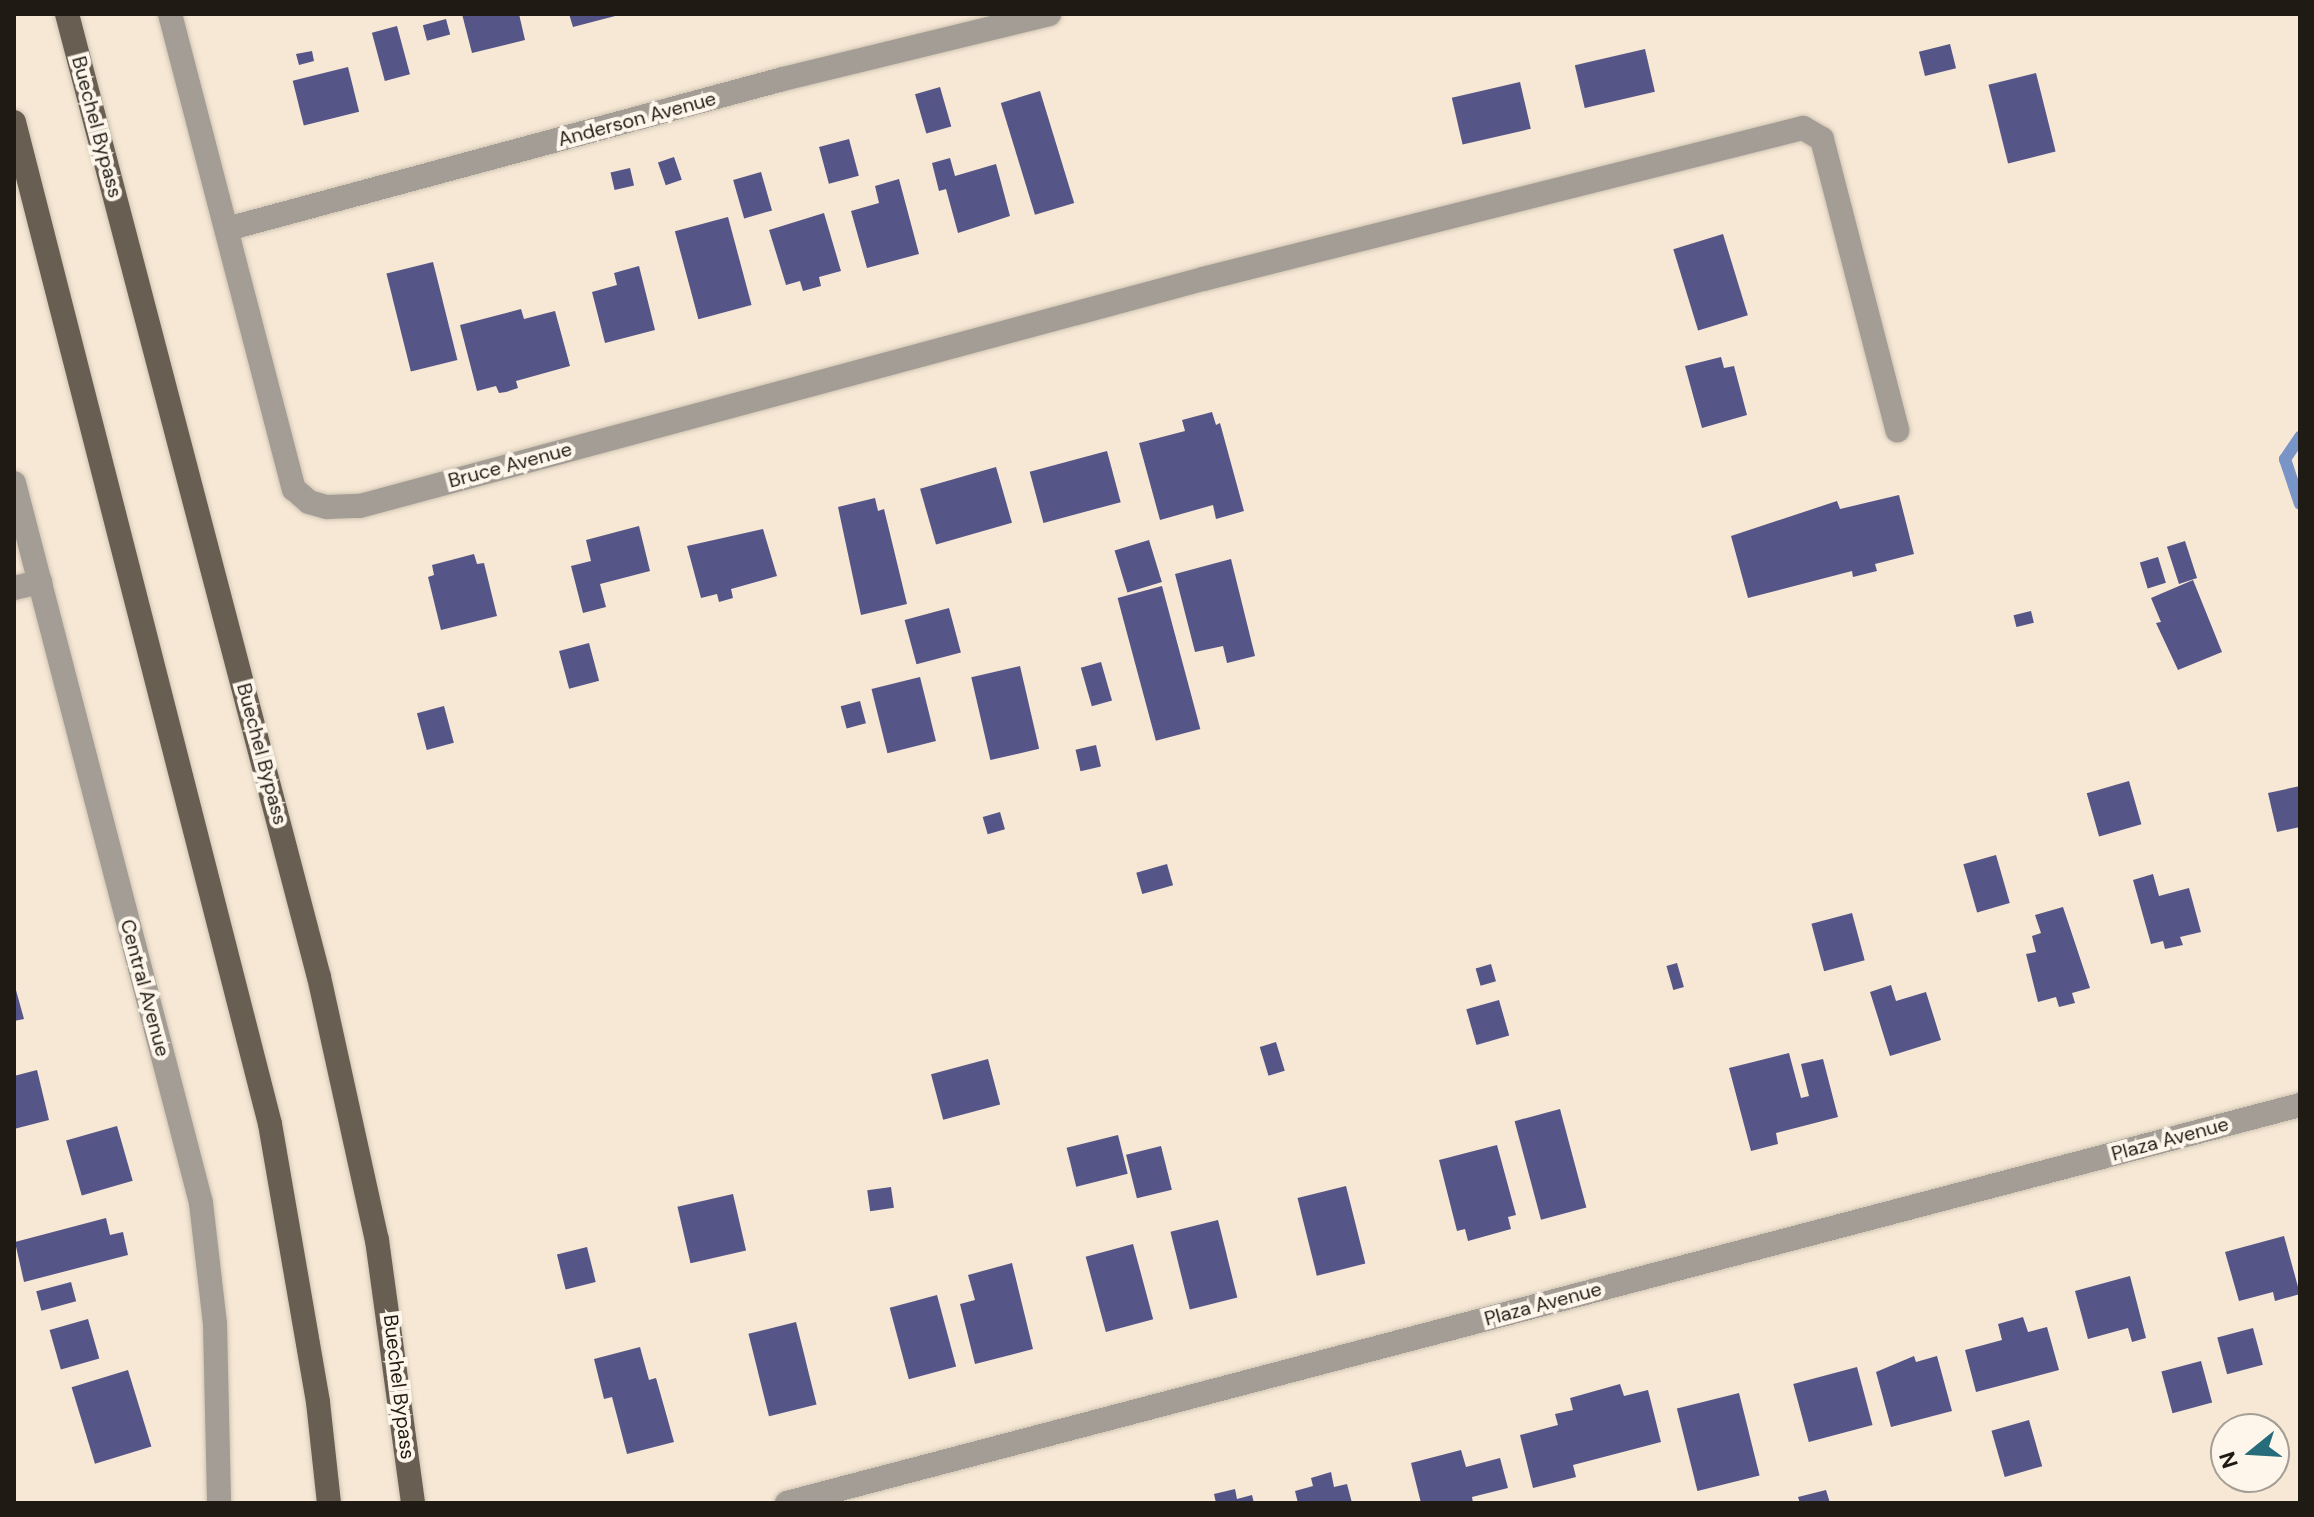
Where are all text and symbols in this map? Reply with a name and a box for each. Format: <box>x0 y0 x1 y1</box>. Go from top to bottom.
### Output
street label: Buechel Bypass <box>67 54 127 200</box>
street label: Anderson Avenue <box>555 86 719 152</box>
street label: Bruce Avenue <box>446 437 574 493</box>
street label: Buechel Bypass <box>232 681 292 827</box>
street label: Central Avenue <box>115 917 175 1059</box>
street label: Plaza Avenue <box>2109 1112 2231 1166</box>
street label: Plaza Avenue <box>1482 1277 1604 1331</box>
street label: Buechel Bypass <box>378 1313 420 1461</box>
north arrow <box>2210 1413 2290 1493</box>
text: N <box>2212 1448 2245 1472</box>

